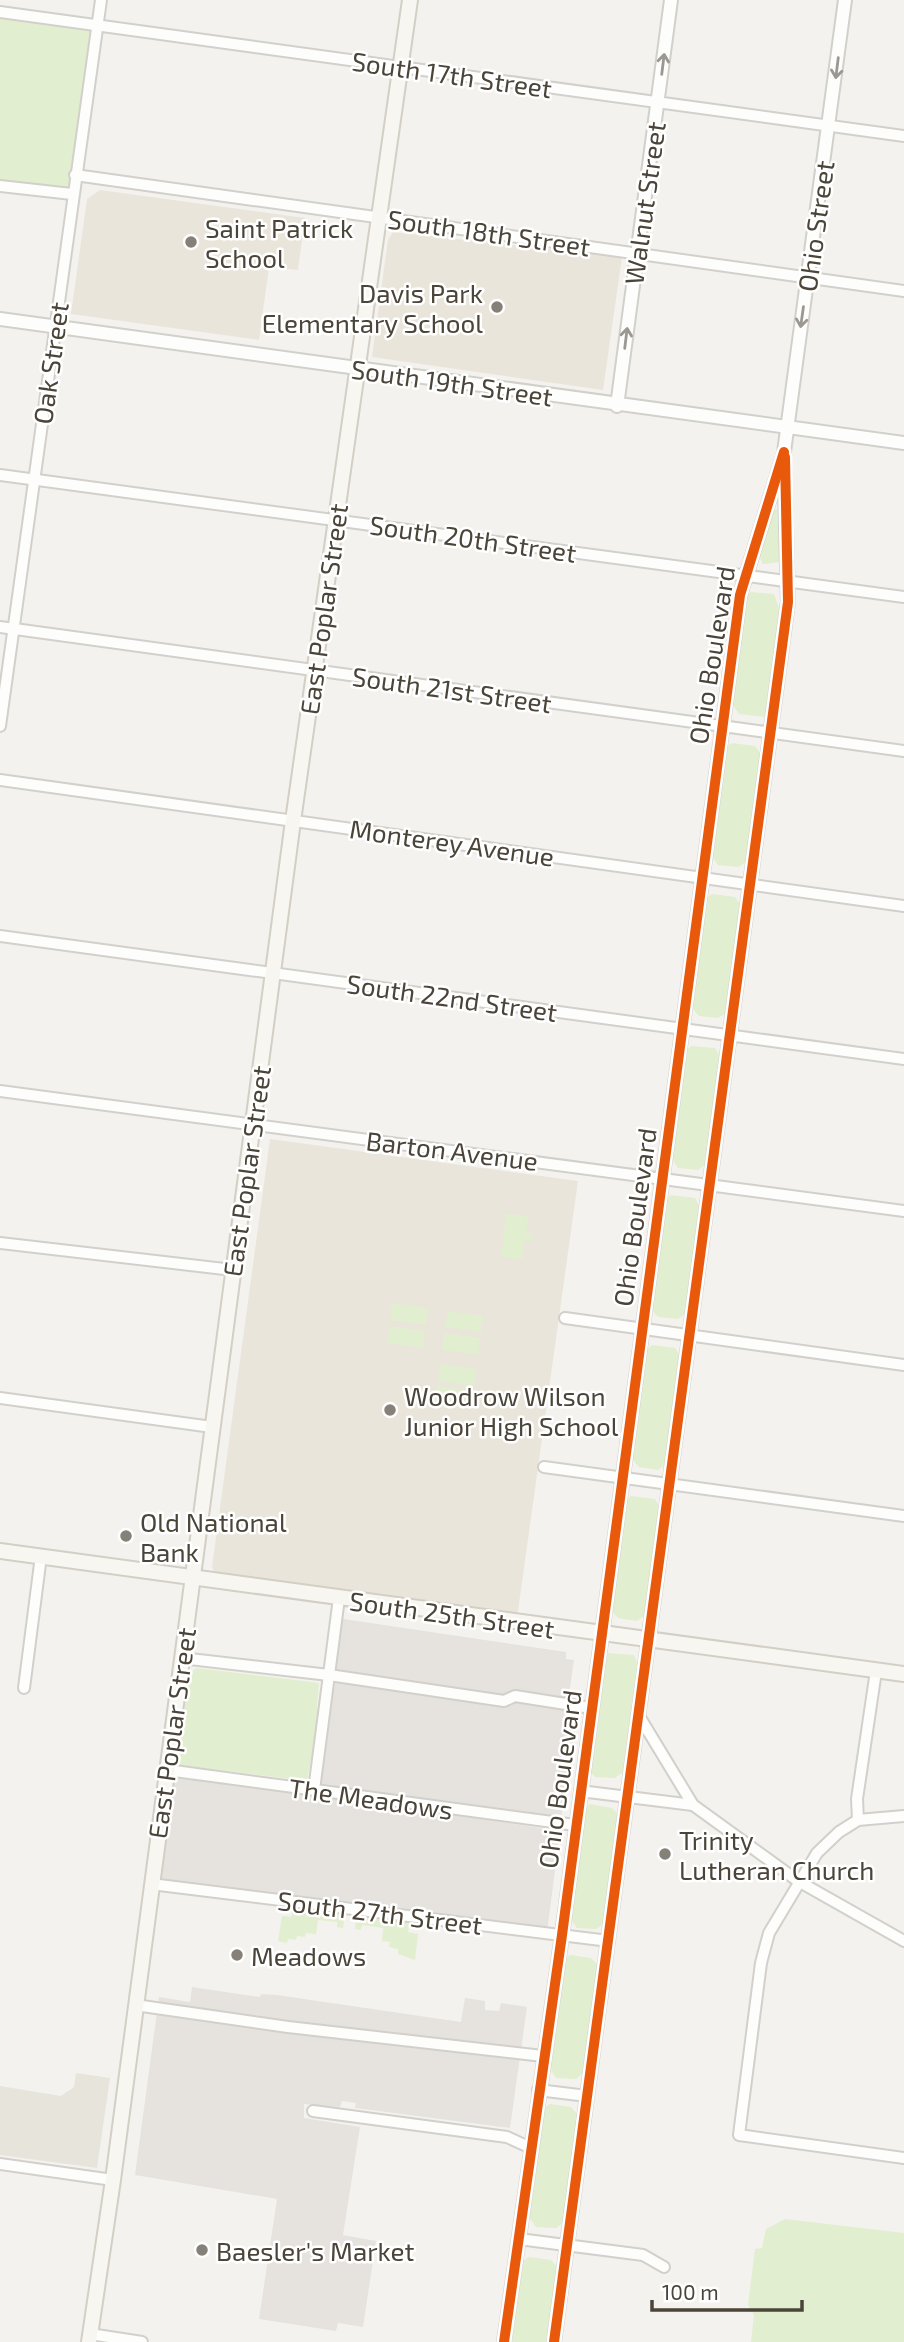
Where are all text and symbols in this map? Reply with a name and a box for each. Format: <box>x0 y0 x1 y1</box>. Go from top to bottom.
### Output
street label: South 17th Street <box>350 45 554 103</box>
one-way arrow <box>657 53 670 76</box>
one-way arrow <box>830 56 843 79</box>
street label: Walnut Street <box>617 119 671 286</box>
street label: Ohio Street <box>790 159 840 293</box>
street label: South 18th Street <box>386 202 592 262</box>
place label: Saint Patrick School <box>205 212 353 273</box>
marker: Saint Patrick School <box>183 234 199 250</box>
place label: Davis Park Elementary School <box>262 277 483 338</box>
marker: Davis Park Elementary School <box>489 299 505 315</box>
street label: Oak Street <box>26 300 74 426</box>
one-way arrow <box>795 305 808 328</box>
one-way arrow <box>619 327 632 350</box>
street label: South 19th Street <box>349 353 555 412</box>
street label: East Poplar Street <box>293 501 353 716</box>
street label: South 20th Street <box>368 508 578 568</box>
street label: Ohio Boulevard <box>682 564 740 746</box>
street label: South 21st Street <box>350 660 554 718</box>
street label: Monterey Avenue <box>348 812 556 872</box>
street label: South 22nd Street <box>345 967 559 1027</box>
street label: East Poplar Street <box>216 1063 276 1278</box>
street label: Barton Avenue <box>364 1124 540 1176</box>
street label: Ohio Boulevard <box>606 1126 662 1308</box>
place label: Woodrow Wilson Junior High School <box>404 1380 619 1441</box>
marker: Woodrow Wilson Junior High School <box>382 1402 398 1418</box>
place label: Old National Bank <box>140 1506 287 1567</box>
marker: Old National Bank <box>118 1528 134 1544</box>
street label: South 25th Street <box>348 1584 557 1644</box>
street label: East Poplar Street <box>141 1625 201 1840</box>
street label: Ohio Boulevard <box>531 1688 587 1870</box>
street label: The Meadows <box>287 1771 455 1825</box>
place label: Trinity Lutheran Church <box>679 1824 874 1885</box>
marker: Trinity Lutheran Church <box>657 1846 673 1862</box>
street label: South 27th Street <box>276 1884 484 1940</box>
place label: Meadows <box>251 1940 366 1971</box>
marker: Meadows <box>229 1947 245 1963</box>
place label: Baesler's Market <box>216 2235 414 2266</box>
marker: Baesler's Market <box>194 2242 210 2258</box>
scale bar <box>652 2268 802 2312</box>
text: 100 m <box>662 2279 719 2304</box>

